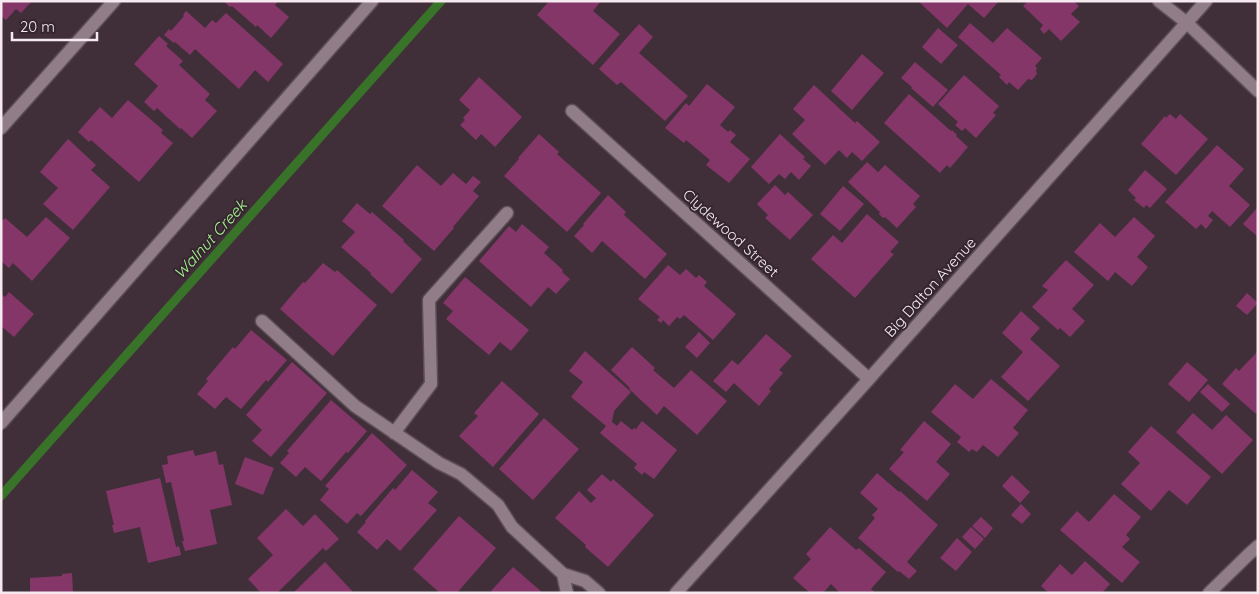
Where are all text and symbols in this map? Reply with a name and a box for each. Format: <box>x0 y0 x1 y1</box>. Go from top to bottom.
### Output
scale bar <box>12 10 98 42</box>
text: 20 m <box>20 17 55 36</box>
street label: Clydewood Street <box>679 185 783 281</box>
water label: Walnut Creek <box>169 194 252 283</box>
street label: Big Dalton Avenue <box>880 233 980 341</box>

